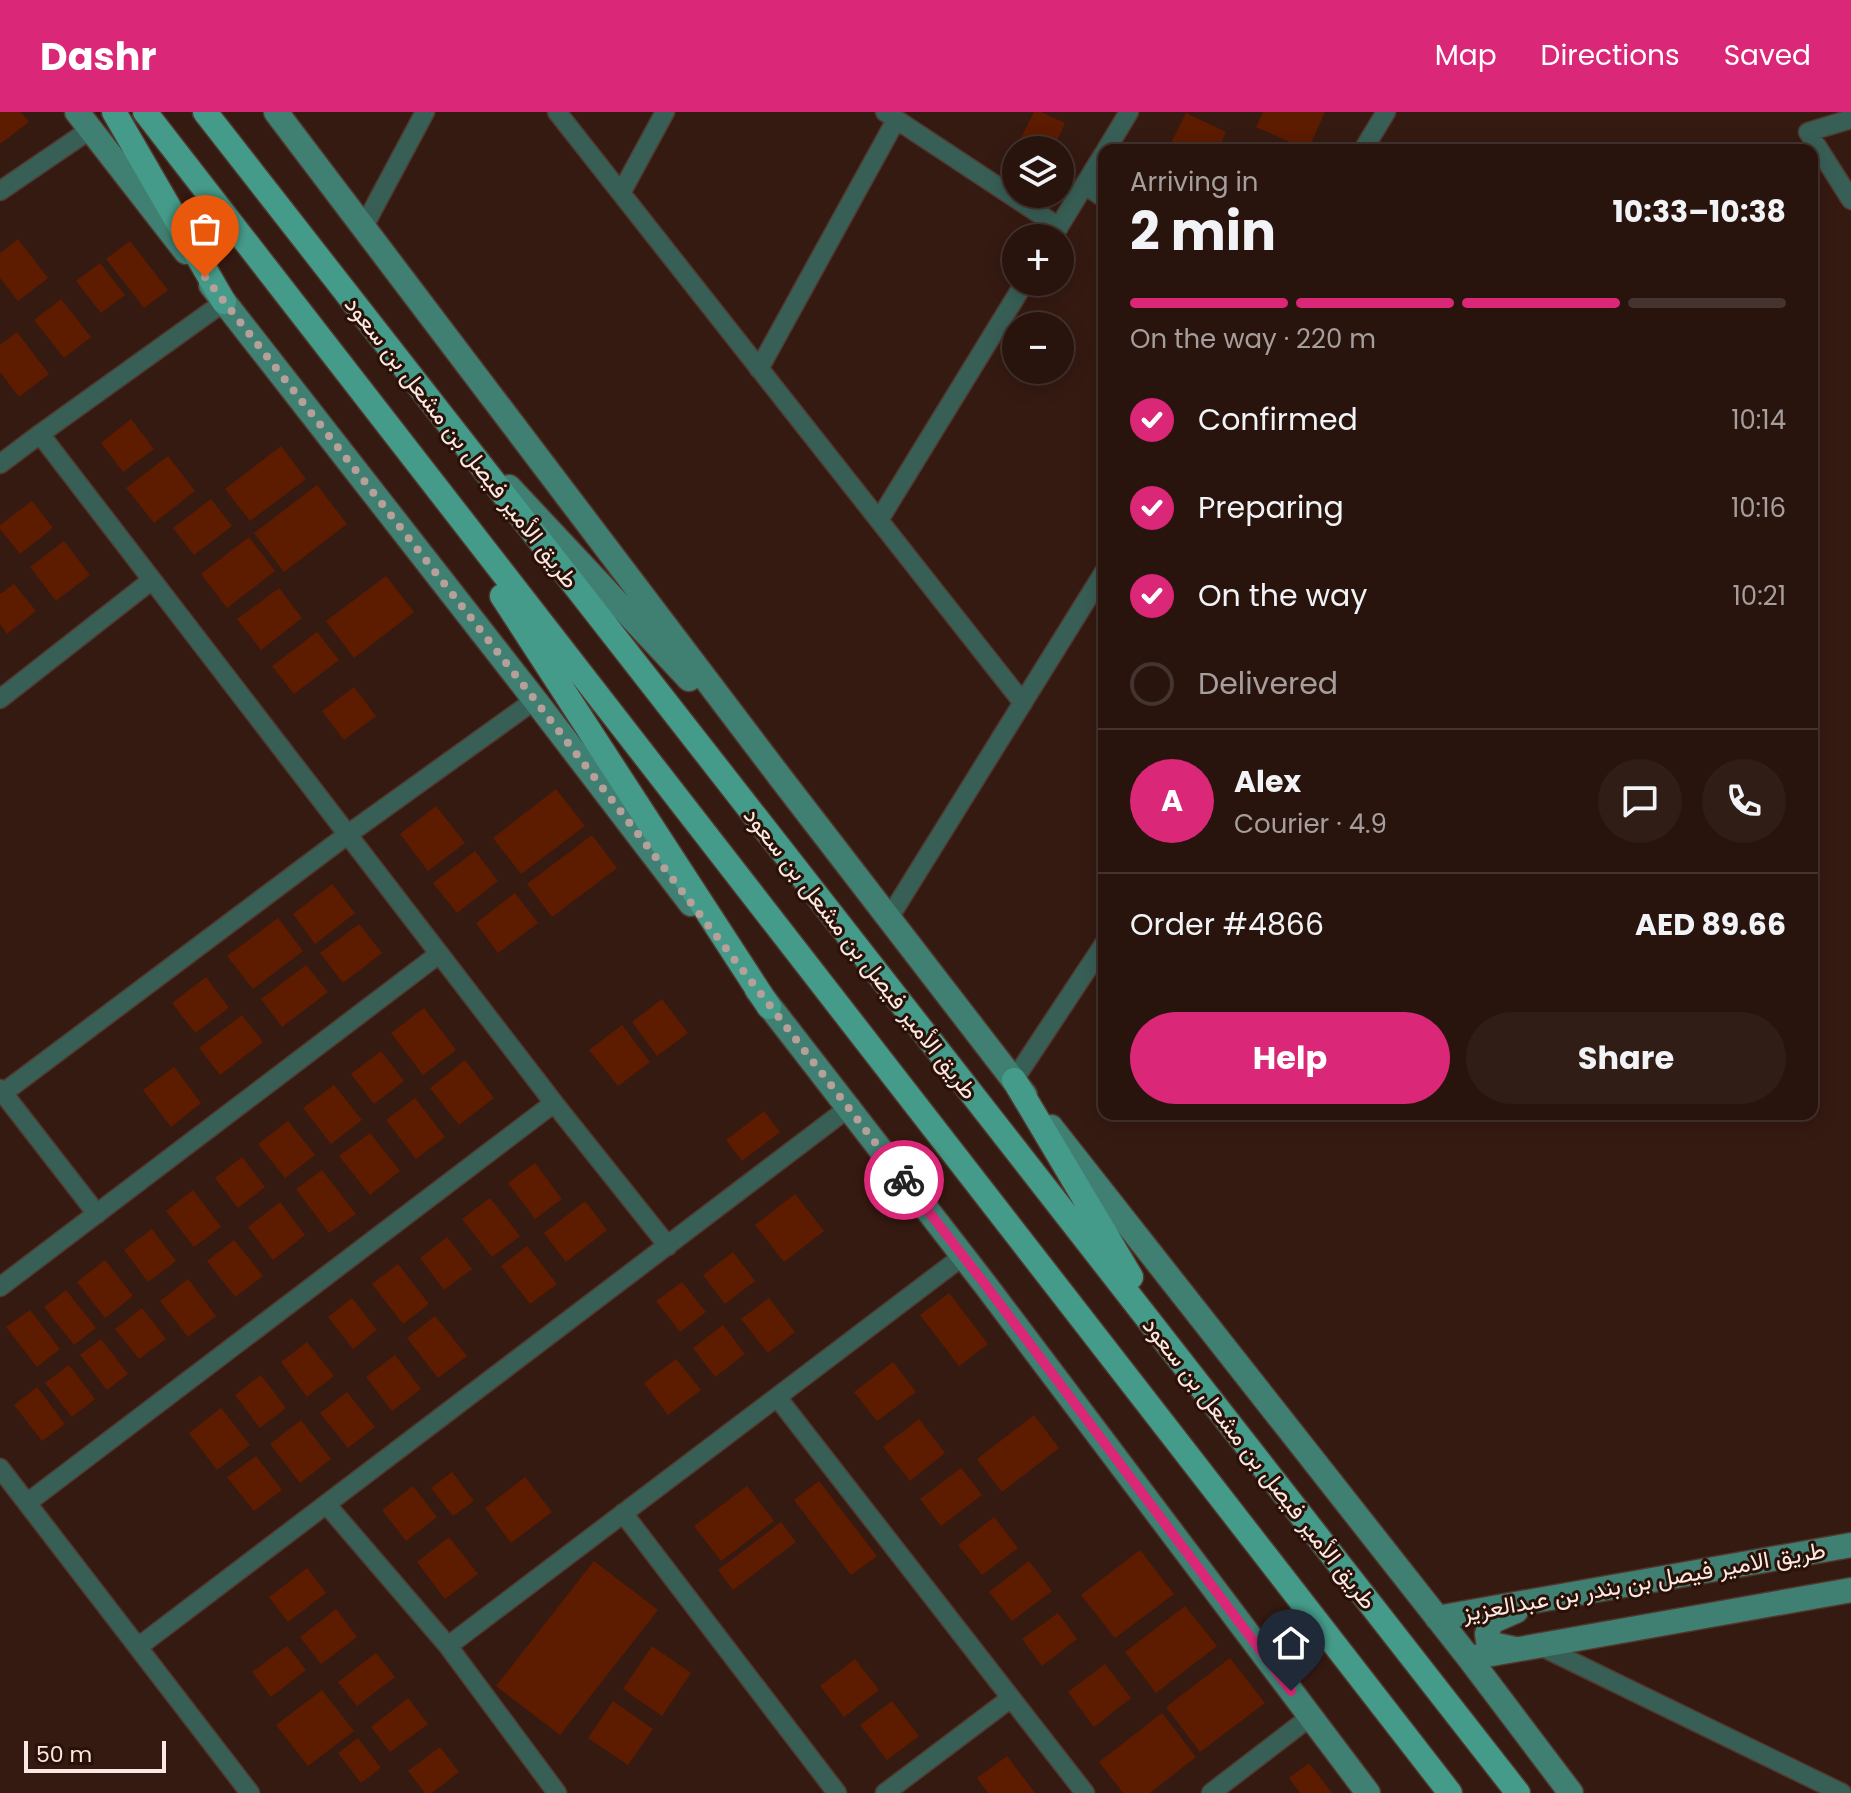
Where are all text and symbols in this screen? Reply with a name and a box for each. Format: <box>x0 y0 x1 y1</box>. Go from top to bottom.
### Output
text: Dashr <box>40 30 157 83</box>
text: Map <box>1435 36 1497 75</box>
text: Directions <box>1541 36 1680 75</box>
text: Saved <box>1724 36 1811 75</box>
map controls <box>1002 136 1074 384</box>
button: layers <box>1002 136 1074 208</box>
text: Arriving in <box>1130 164 1259 200</box>
text: 10:33–10:38 <box>1613 190 1786 233</box>
pin <box>171 195 239 277</box>
text: 2 min <box>1130 195 1276 268</box>
icon: bag <box>183 207 227 251</box>
button: + <box>1002 224 1074 296</box>
street label: طريق الأمير فيصل بن مشعل بن سعود <box>337 289 587 595</box>
button: − <box>1002 312 1074 384</box>
text: On the way · 220 m <box>1130 321 1376 357</box>
icon: check <box>1130 398 1174 442</box>
text: Confirmed <box>1198 398 1358 441</box>
text: 10:14 <box>1731 402 1786 438</box>
icon: check <box>1130 486 1174 530</box>
text: Preparing <box>1198 486 1344 529</box>
text: 10:16 <box>1731 490 1786 526</box>
icon: check <box>1130 574 1174 618</box>
text: On the way <box>1198 574 1367 617</box>
text: 10:21 <box>1733 578 1786 614</box>
text: Delivered <box>1198 662 1338 705</box>
button: chat <box>1598 759 1682 843</box>
button: phone <box>1702 759 1786 843</box>
text: Alex <box>1234 760 1301 803</box>
text: A <box>1161 779 1183 822</box>
street label: طريق الأمير فيصل بن مشعل بن سعود <box>736 800 986 1106</box>
text: Courier · 4.9 <box>1234 806 1387 842</box>
text: Order #4866 <box>1130 903 1324 946</box>
text: AED 89.66 <box>1635 903 1786 946</box>
button: Help <box>1130 1012 1450 1104</box>
button: Share <box>1466 1012 1786 1104</box>
courier <box>864 1140 944 1220</box>
icon: bike <box>882 1158 926 1202</box>
street label: طريق الأمير فيصل بن مشعل بن سعود <box>1135 1310 1385 1616</box>
street label: طريق الامير فيصل بن بندر بن عبدالعزيز <box>1459 1533 1828 1629</box>
pin <box>1257 1609 1325 1691</box>
icon: home <box>1269 1621 1313 1665</box>
scale bar <box>24 1737 166 1773</box>
text: 50 m <box>36 1739 92 1770</box>

